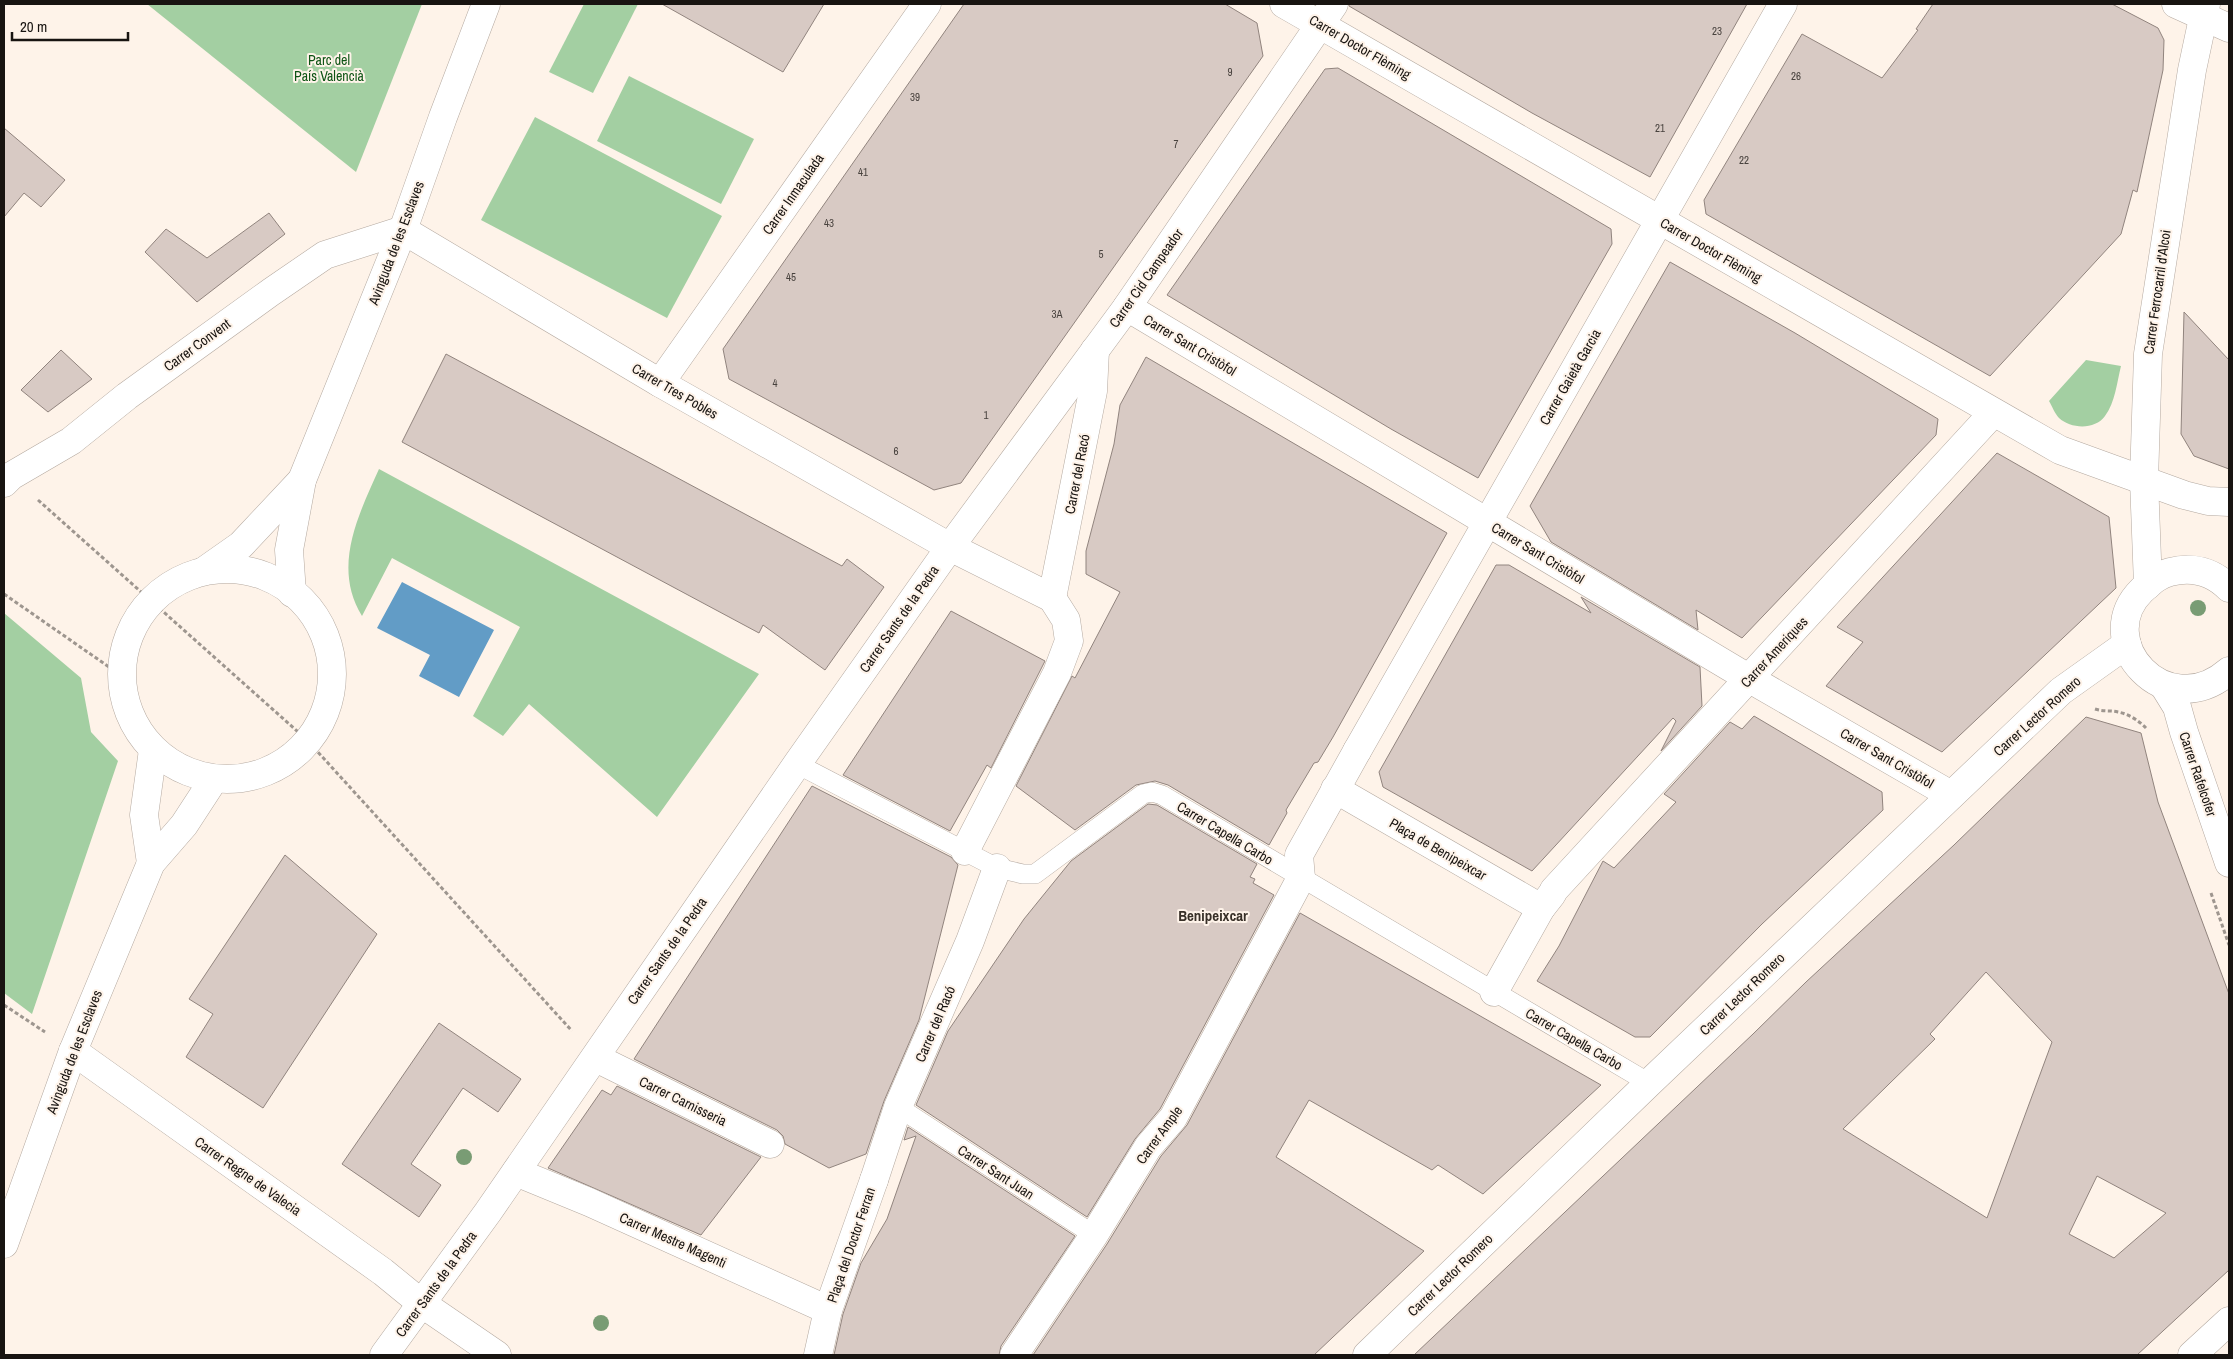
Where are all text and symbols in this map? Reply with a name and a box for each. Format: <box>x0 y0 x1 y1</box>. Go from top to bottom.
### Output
scale bar <box>12 10 129 42</box>
street label: Carrer Doctor Flèming <box>1306 11 1414 84</box>
text: 20 m <box>20 16 47 37</box>
house number: 23 <box>1712 24 1722 38</box>
park label: Parc del País Valencià <box>294 51 365 85</box>
house number: 9 <box>1227 65 1233 79</box>
house number: 26 <box>1791 69 1801 83</box>
house number: 39 <box>910 90 920 104</box>
house number: 21 <box>1655 121 1665 135</box>
house number: 7 <box>1173 137 1179 151</box>
street label: Carrer Inmaculada <box>758 149 828 238</box>
house number: 22 <box>1739 153 1749 167</box>
house number: 41 <box>858 165 868 179</box>
street label: Avinguda de les Esclaves <box>364 178 428 308</box>
street label: Carrer Doctor Flèming <box>1657 214 1765 287</box>
house number: 43 <box>824 216 834 230</box>
street label: Carrer Cid Campeador <box>1105 225 1187 331</box>
street label: Carrer Ferrocarril d'Alcoi <box>2139 229 2175 355</box>
house number: 5 <box>1098 247 1104 261</box>
house number: 45 <box>786 270 796 284</box>
house number: 3A <box>1051 307 1063 321</box>
street label: Carrer Sant Cristòfol <box>1140 310 1240 380</box>
street label: Carrer Convent <box>160 315 234 375</box>
street label: Carrer Gaietà Garcia <box>1535 325 1605 428</box>
street label: Carrer Tres Pobles <box>629 359 721 423</box>
house number: 4 <box>772 376 778 390</box>
house number: 1 <box>983 408 989 422</box>
street label: Carrer del Racó <box>1060 433 1094 515</box>
house number: 6 <box>893 444 899 458</box>
street label: Carrer Sant Cristòfol <box>1488 518 1588 588</box>
street label: Carrer Sants de la Pedra <box>855 561 943 676</box>
street label: Carrer Ameriques <box>1737 613 1812 691</box>
street label: Carrer Lector Romero <box>1989 672 2085 760</box>
street label: Carrer Sant Cristòfol <box>1837 724 1937 792</box>
street label: Carrer Rafelcofer <box>2175 729 2221 819</box>
street label: Carrer Capella Carbo <box>1174 797 1276 869</box>
street label: Plaça de Benipeixcar <box>1386 814 1490 884</box>
street label: Carrer Sants de la Pedra <box>623 893 711 1008</box>
district label: Benipeixcar <box>1178 905 1248 926</box>
street label: Carrer Lector Romero <box>1696 949 1788 1039</box>
street label: Carrer del Racó <box>911 983 959 1065</box>
street label: Avinguda de les Esclaves <box>42 987 106 1117</box>
street label: Carrer Capella Carbo <box>1522 1004 1626 1074</box>
street label: Carrer Carnisseria <box>636 1072 730 1130</box>
street label: Carrer Ample <box>1132 1102 1186 1168</box>
street label: Carrer Regne de Valecia <box>191 1132 305 1220</box>
street label: Carrer Sant Juan <box>954 1141 1038 1203</box>
street label: Plaça del Doctor Ferran <box>823 1185 879 1305</box>
street label: Carrer Mestre Magenti <box>617 1208 729 1272</box>
street label: Carrer Sants de la Pedra <box>391 1227 481 1341</box>
street label: Carrer Lector Romero <box>1404 1230 1496 1320</box>

